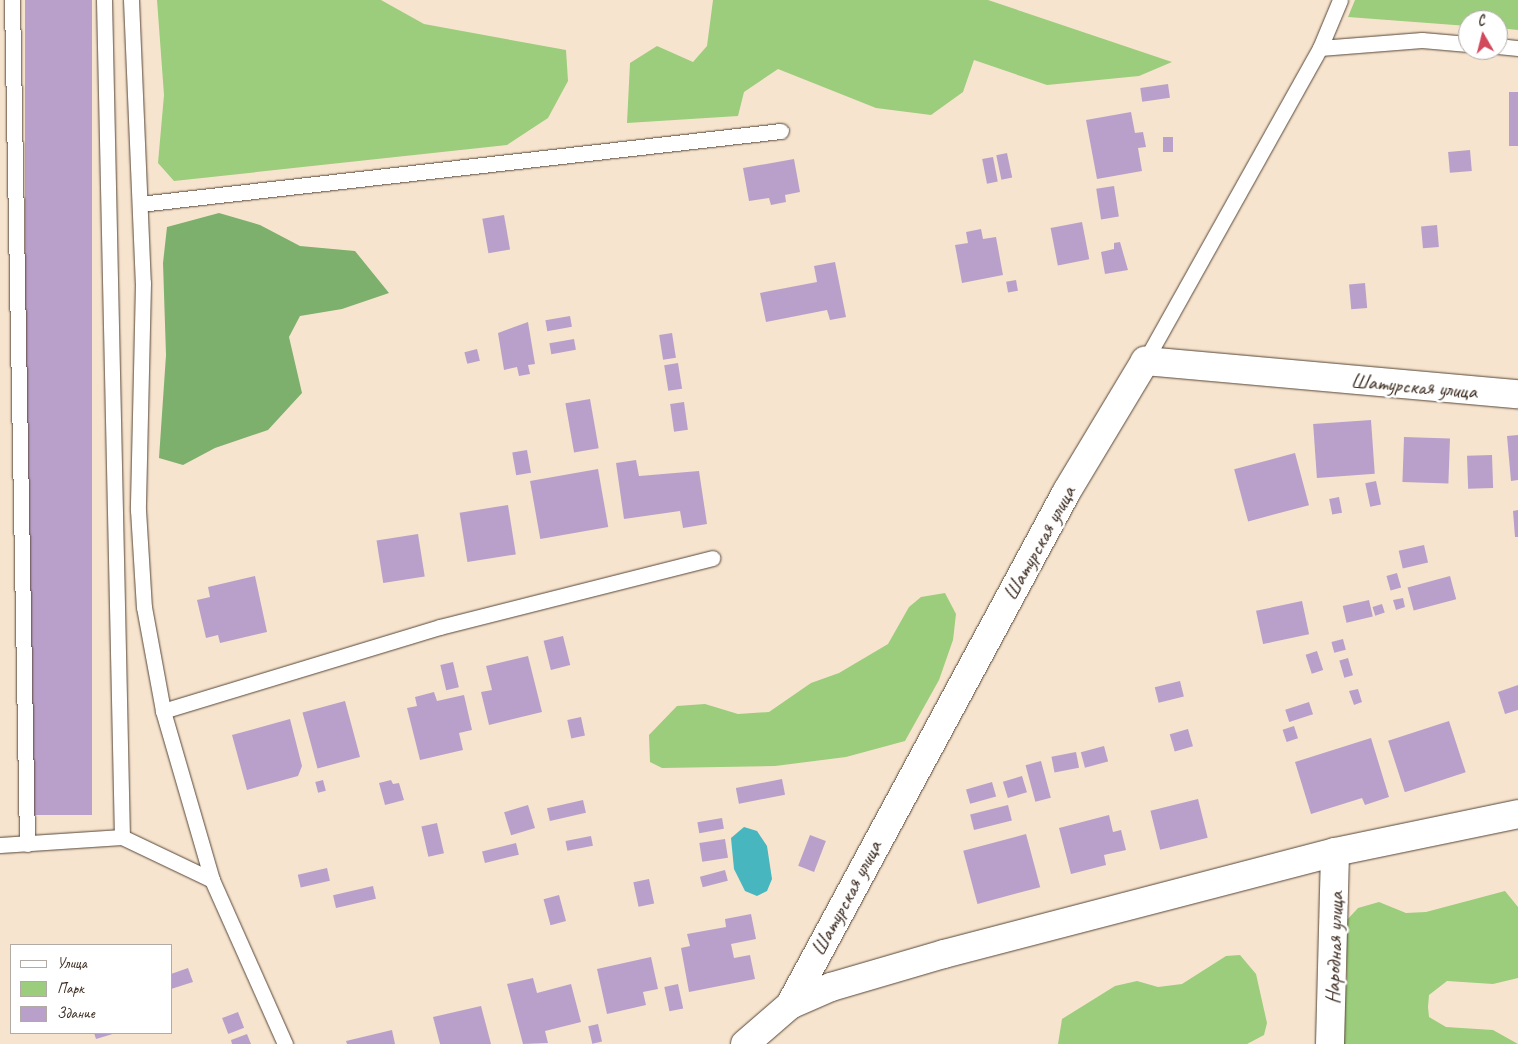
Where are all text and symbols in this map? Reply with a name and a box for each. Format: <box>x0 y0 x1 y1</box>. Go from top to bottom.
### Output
north arrow <box>1458 10 1508 60</box>
text: С <box>1476 12 1486 30</box>
street label: Шатурская улица <box>1349 368 1479 404</box>
street label: Шатурская улица <box>997 481 1081 605</box>
street label: Шатурская улица <box>805 835 887 961</box>
street label: Народная улица <box>1319 891 1349 1005</box>
legend <box>10 944 172 1034</box>
text: Улица <box>57 954 87 973</box>
text: Парк <box>57 979 84 998</box>
text: Здание <box>57 1004 95 1023</box>

